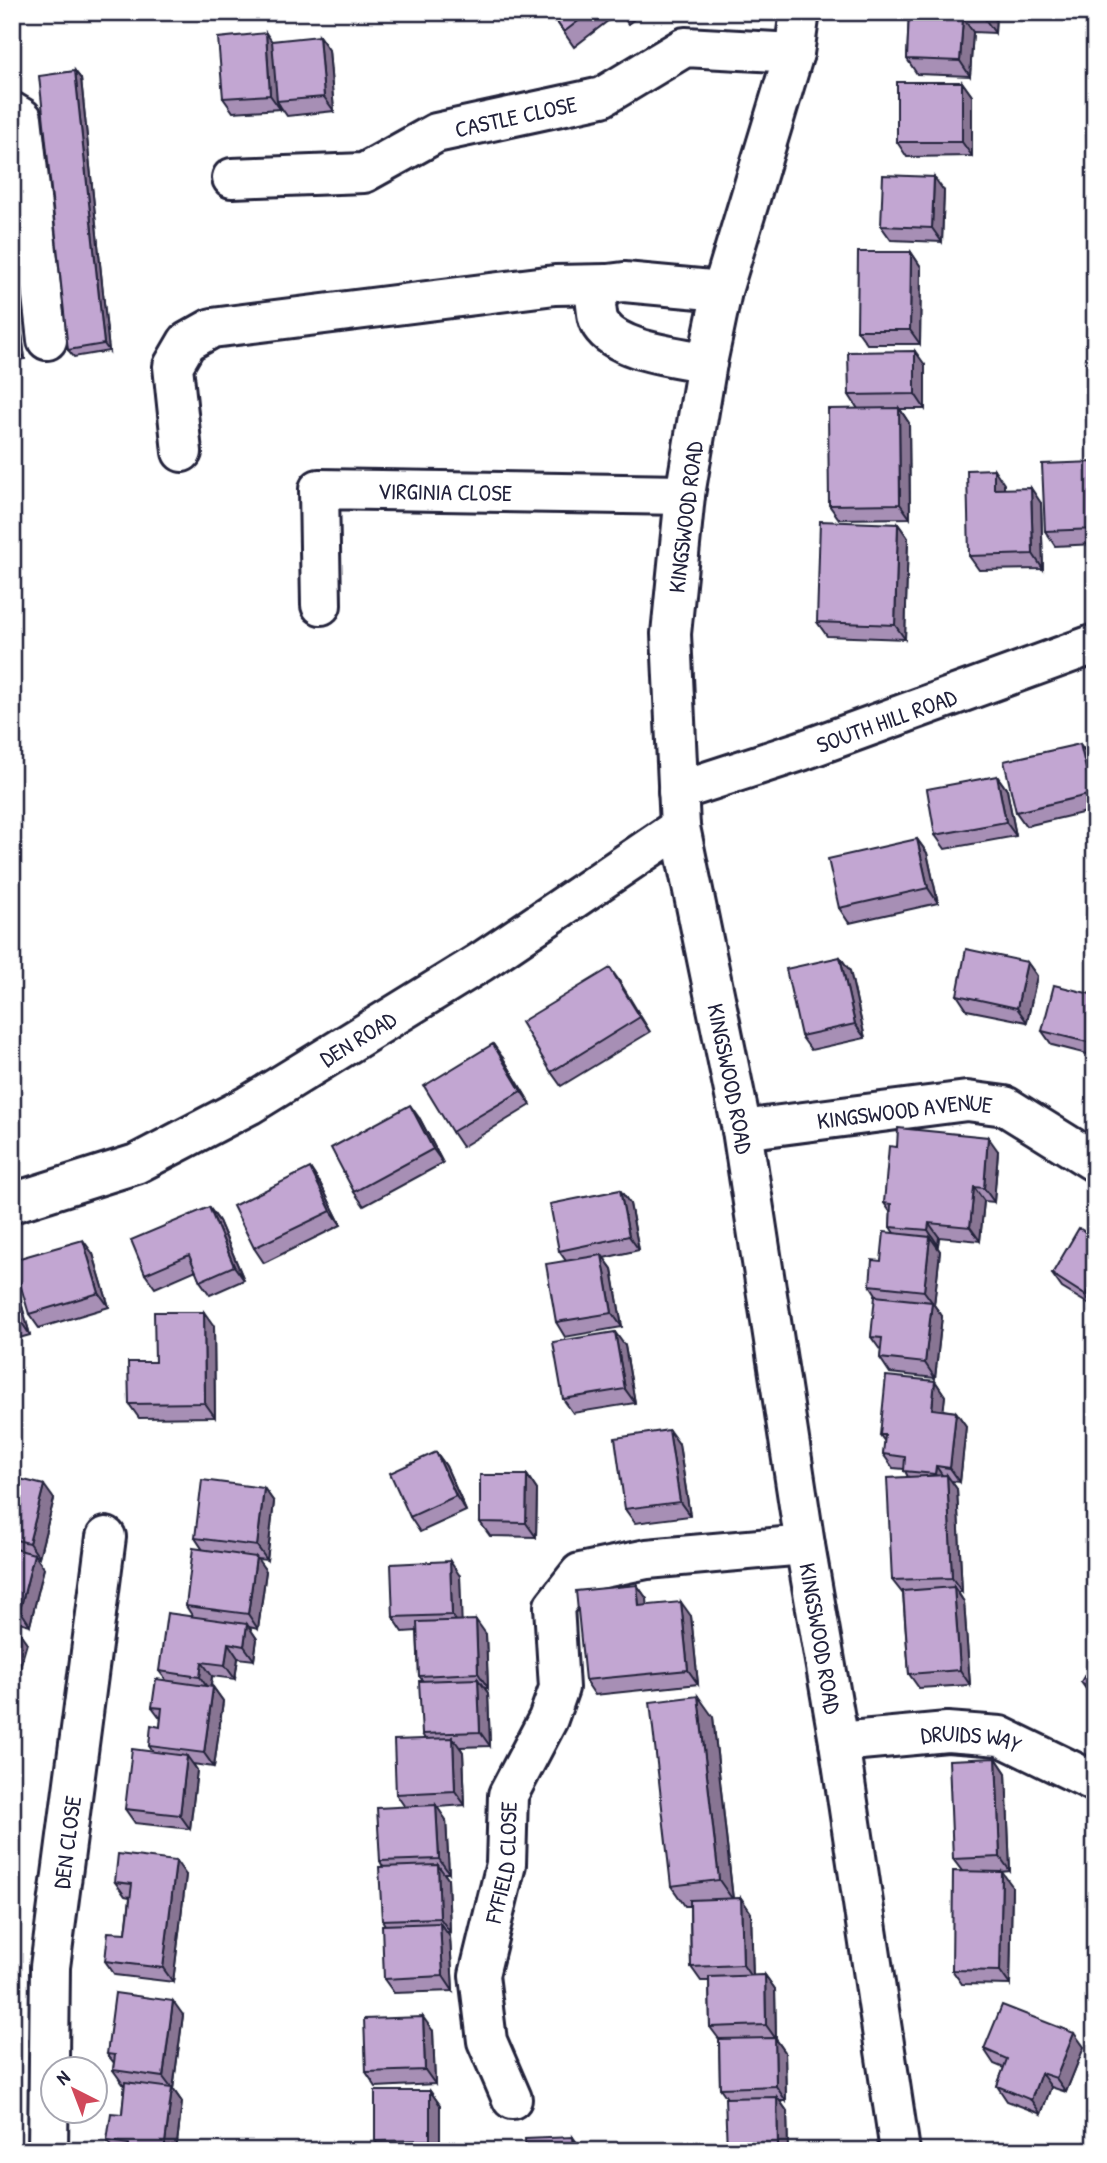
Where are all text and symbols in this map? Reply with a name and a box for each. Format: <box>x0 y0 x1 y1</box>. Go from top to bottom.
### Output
street label: CASTLE CLOSE <box>452 87 580 144</box>
street label: KINGSWOOD ROAD <box>660 439 710 595</box>
street label: VIRGINIA CLOSE <box>378 474 512 508</box>
street label: SOUTH HILL ROAD <box>812 680 961 760</box>
street label: KINGSWOOD ROAD <box>701 1001 761 1156</box>
street label: DEN ROAD <box>314 1003 402 1073</box>
street label: KINGSWOOD AVENUE <box>815 1085 994 1136</box>
street label: KINGSWOOD ROAD <box>793 1560 849 1716</box>
street label: DRUIDS WAY <box>919 1716 1027 1760</box>
street label: DEN CLOSE <box>45 1794 88 1890</box>
street label: FYFIELD CLOSE <box>476 1801 523 1927</box>
north arrow <box>38 2054 108 2124</box>
text: N <box>50 2064 75 2090</box>

